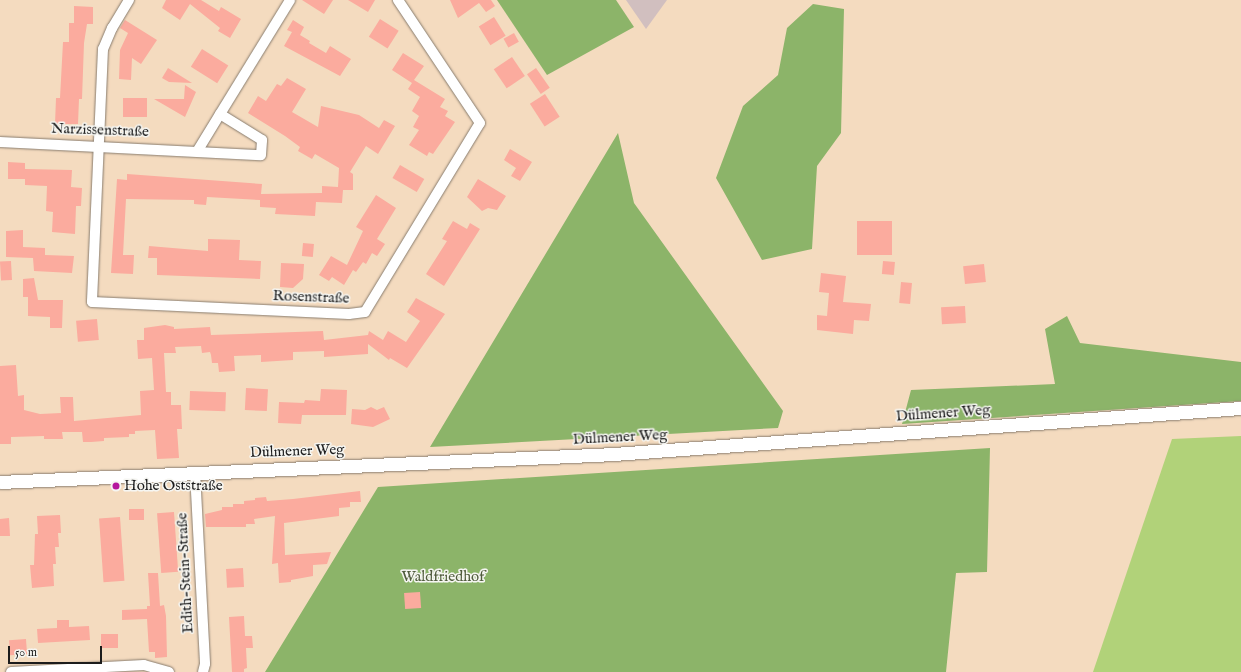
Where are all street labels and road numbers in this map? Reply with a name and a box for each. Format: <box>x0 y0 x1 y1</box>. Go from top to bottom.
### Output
street label: Narzissenstraße <box>51 119 149 141</box>
street label: Rosenstraße <box>272 287 350 307</box>
street label: Dülmener Weg <box>895 401 991 425</box>
street label: Dülmener Weg <box>572 426 668 448</box>
street label: Dülmener Weg <box>249 440 345 462</box>
street label: Edith-Stein-Straße <box>173 512 197 634</box>

